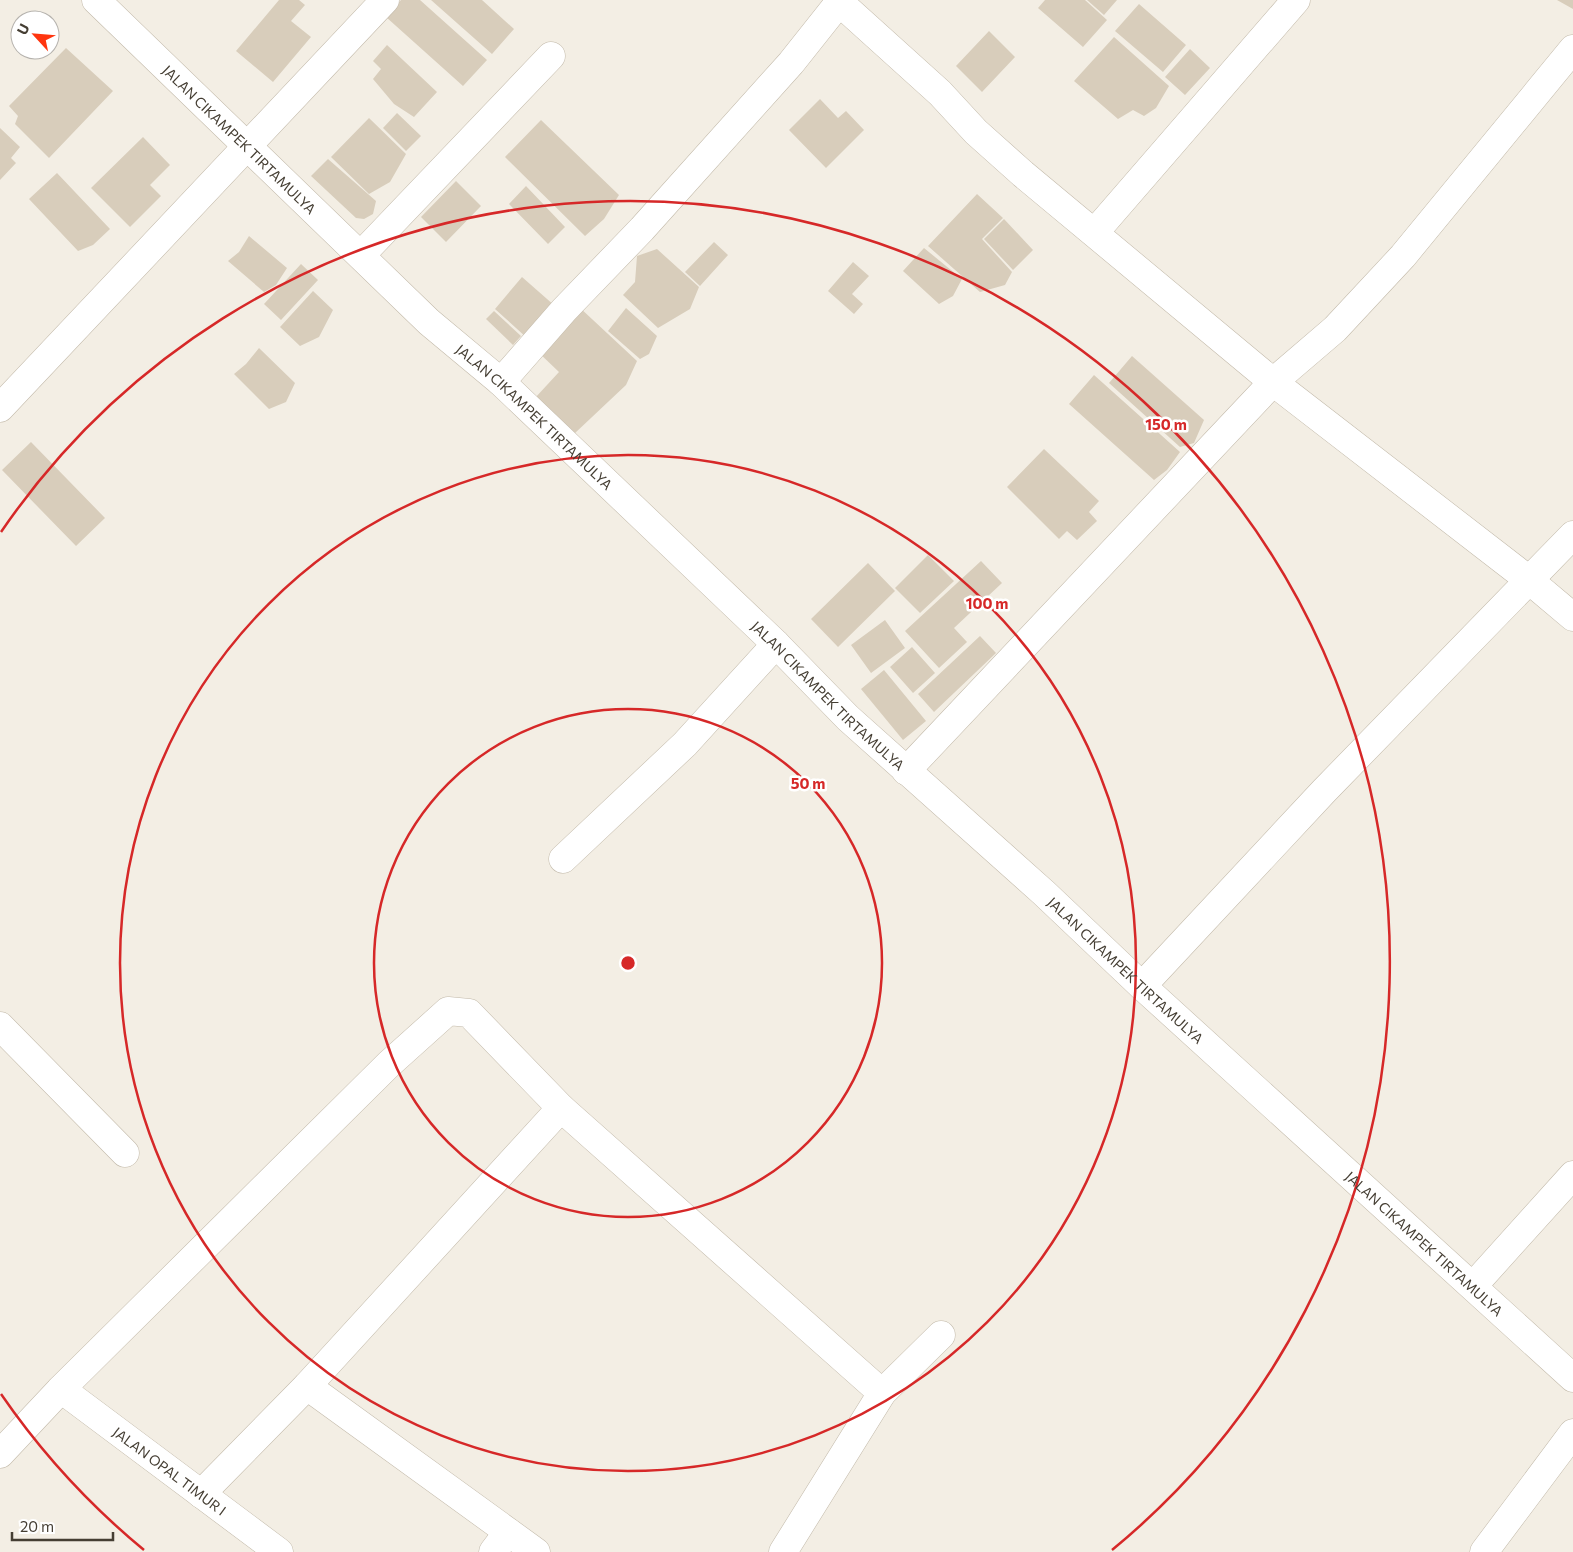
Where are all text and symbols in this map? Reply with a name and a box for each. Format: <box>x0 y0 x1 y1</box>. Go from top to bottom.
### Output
north arrow <box>10 10 60 60</box>
text: U <box>13 21 33 37</box>
street label: JALAN CIKAMPEK TIRTAMULYA <box>160 61 320 217</box>
street label: JALAN CIKAMPEK TIRTAMULYA <box>453 340 617 493</box>
text: 150 m <box>1145 415 1187 433</box>
text: 100 m <box>966 594 1008 612</box>
street label: JALAN CIKAMPEK TIRTAMULYA <box>748 617 909 773</box>
text: 50 m <box>791 774 825 792</box>
street label: JALAN CIKAMPEK TIRTAMULYA <box>1045 893 1208 1047</box>
centre of rings <box>619 954 637 972</box>
street label: JALAN CIKAMPEK TIRTAMULYA <box>1342 1167 1507 1319</box>
street label: JALAN OPAL TIMUR I <box>110 1423 230 1518</box>
scale bar <box>12 1510 114 1542</box>
text: 20 m <box>20 1517 54 1535</box>

